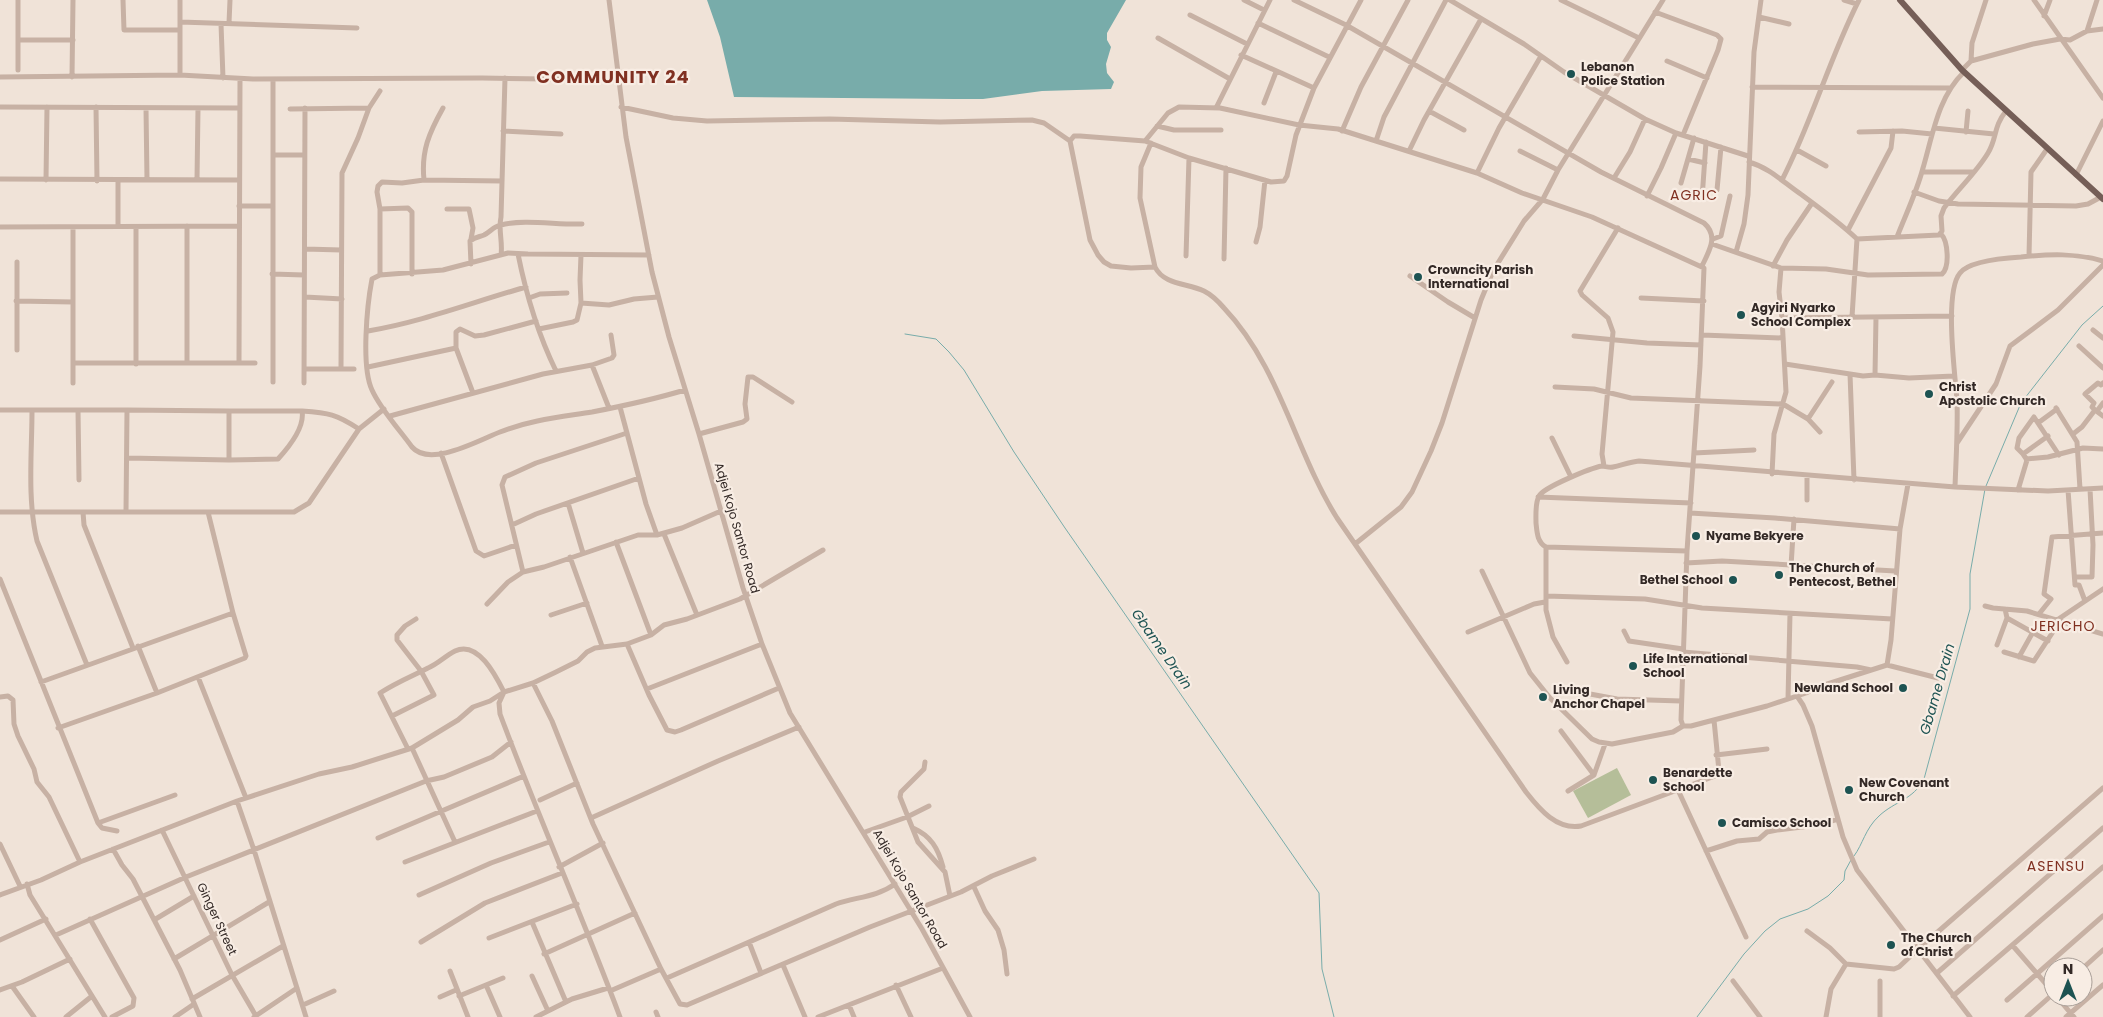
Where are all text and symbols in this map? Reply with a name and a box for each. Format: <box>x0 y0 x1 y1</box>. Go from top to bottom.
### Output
place label: Lebanon Police Station <box>1581 58 1665 89</box>
district label: COMMUNITY 24 <box>536 64 690 89</box>
marker: Lebanon Police Station <box>1565 68 1577 80</box>
district label: AGRIC <box>1670 185 1718 205</box>
place label: Crowncity Parish International <box>1428 261 1533 292</box>
marker: Crowncity Parish International <box>1412 271 1424 283</box>
place label: Agyiri Nyarko School Complex <box>1751 299 1852 330</box>
marker: Agyiri Nyarko School Complex <box>1735 309 1747 321</box>
place label: Christ Apostolic Church <box>1939 378 2046 409</box>
marker: Christ Apostolic Church <box>1923 388 1935 400</box>
street label: Adjei Kojo Santor Road <box>711 461 764 595</box>
place label: Nyame Bekyere <box>1706 527 1804 544</box>
marker: Nyame Bekyere <box>1690 530 1702 542</box>
place label: The Church of Pentecost, Bethel <box>1789 559 1896 590</box>
marker: The Church of Pentecost, Bethel <box>1773 569 1785 581</box>
place label: Bethel School <box>1640 571 1723 588</box>
marker: Bethel School <box>1727 574 1739 586</box>
water label: Gbame Drain <box>1127 605 1197 693</box>
district label: JERICHO <box>2030 616 2096 636</box>
water label: Gbame Drain <box>1914 641 1960 737</box>
place label: Life International School <box>1643 650 1748 681</box>
marker: Life International School <box>1627 660 1639 672</box>
place label: Newland School <box>1794 679 1893 696</box>
place label: Living Anchor Chapel <box>1553 681 1645 712</box>
marker: Newland School <box>1897 682 1909 694</box>
marker: Living Anchor Chapel <box>1537 691 1549 703</box>
place label: Benardette School <box>1663 764 1733 795</box>
marker: Benardette School <box>1647 774 1659 786</box>
place label: New Covenant Church <box>1859 774 1949 805</box>
marker: New Covenant Church <box>1843 784 1855 796</box>
place label: Camisco School <box>1732 814 1831 831</box>
marker: Camisco School <box>1716 817 1728 829</box>
street label: Adjei Kojo Santor Road <box>869 826 952 952</box>
district label: ASENSU <box>2027 856 2085 876</box>
street label: Ginger Street <box>193 880 242 958</box>
place label: The Church of Christ <box>1901 929 1972 960</box>
marker: The Church of Christ <box>1885 939 1897 951</box>
north arrow <box>2043 957 2093 1007</box>
text: N <box>2063 959 2073 979</box>

